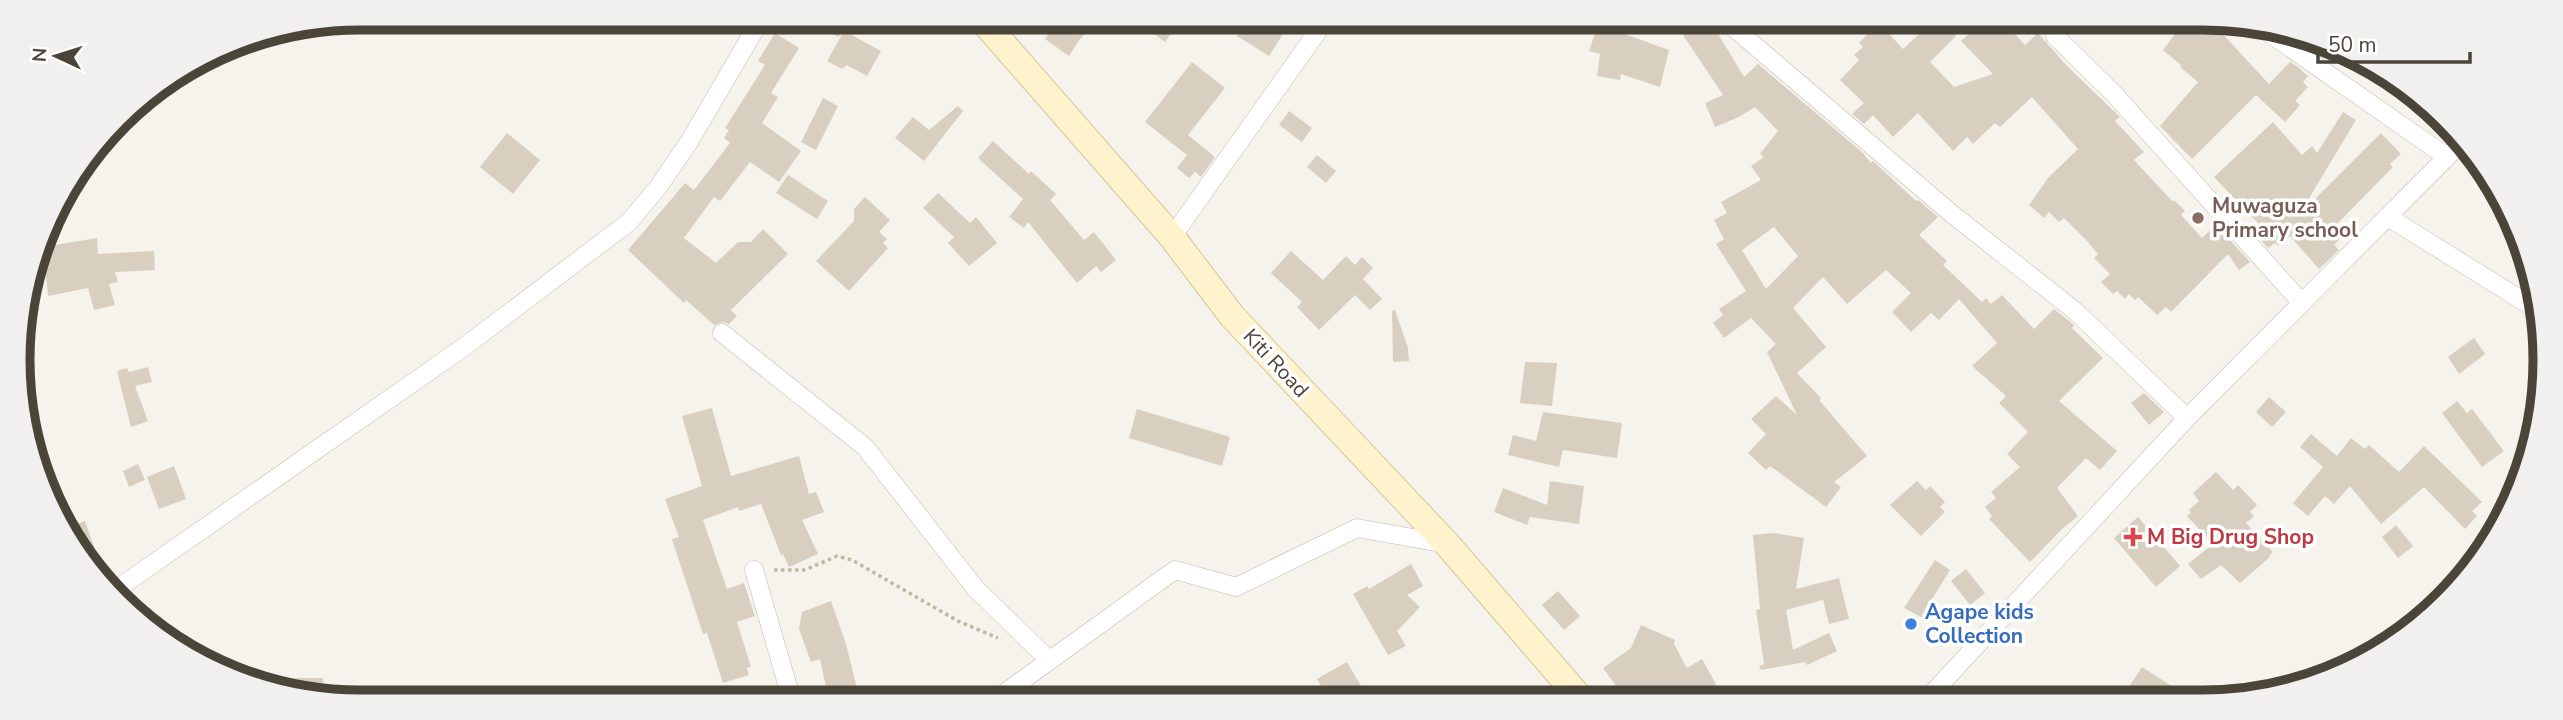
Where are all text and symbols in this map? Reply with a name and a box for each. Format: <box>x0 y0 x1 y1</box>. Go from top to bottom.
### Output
north arrow <box>21 21 91 91</box>
scale bar <box>2318 21 2470 65</box>
text: 50 m <box>2328 31 2377 59</box>
text: N <box>27 47 54 63</box>
place label: Muwaguza Primary school <box>2212 192 2358 244</box>
marker: Muwaguza Primary school <box>2190 210 2206 226</box>
street label: Kiti Road <box>1237 323 1315 403</box>
place label: M Big Drug Shop <box>2147 523 2314 551</box>
marker: M Big Drug Shop <box>2125 529 2141 545</box>
place label: Agape kids Collection <box>1925 598 2034 650</box>
marker: Agape kids Collection <box>1903 616 1919 632</box>

